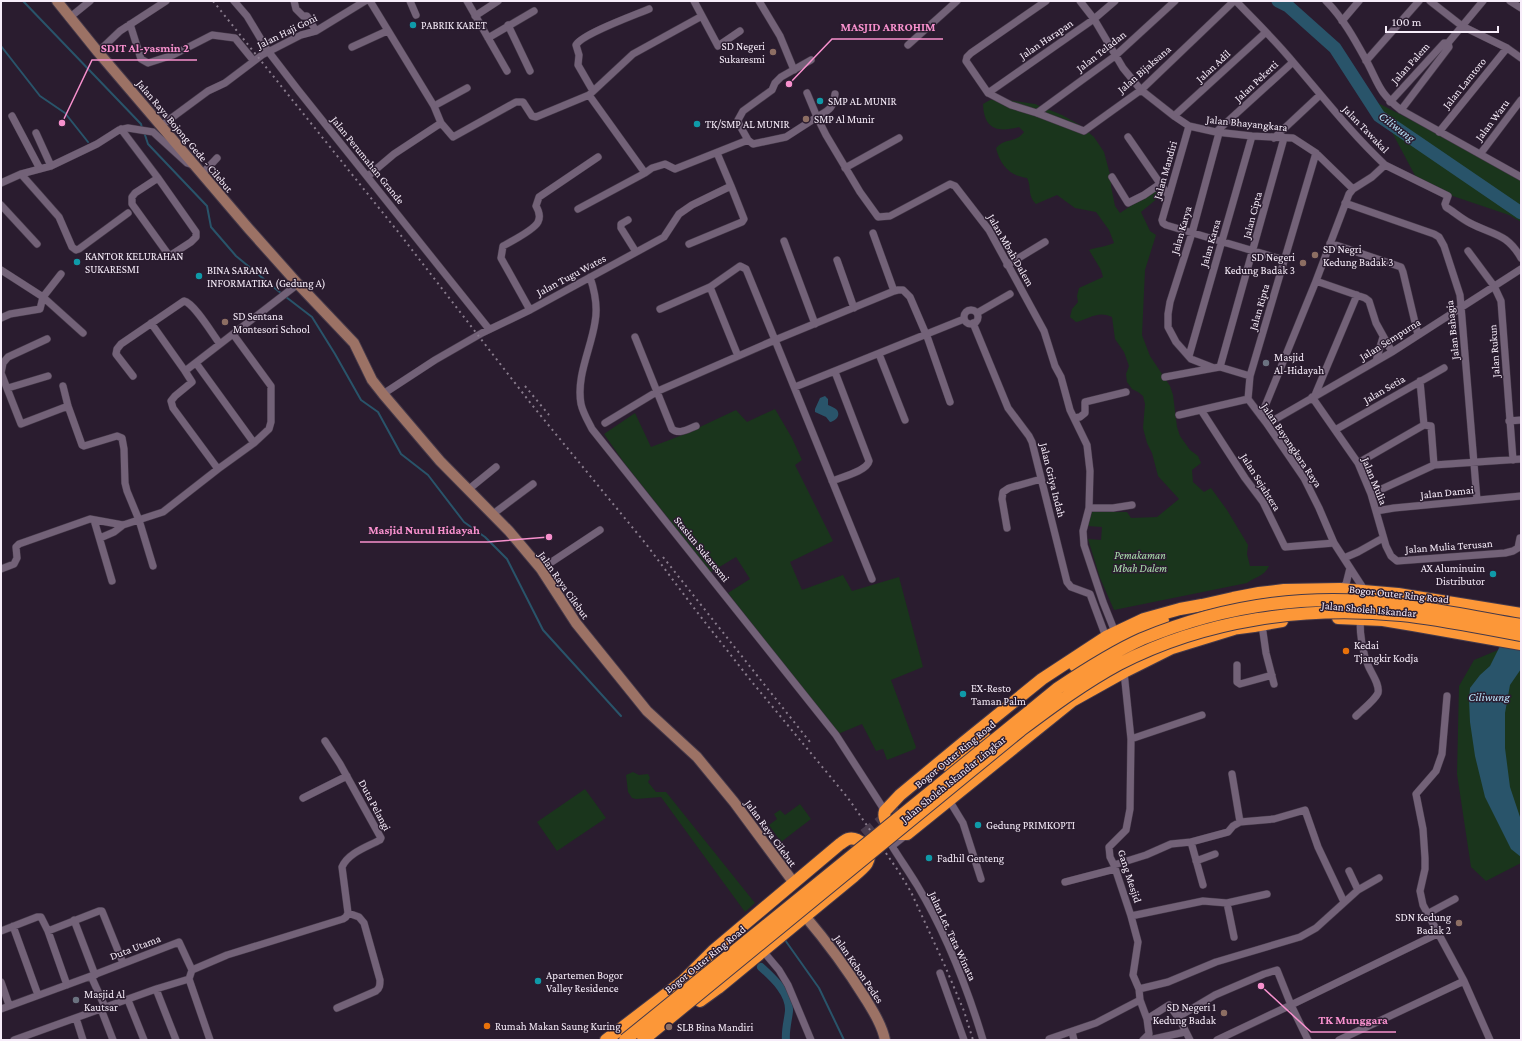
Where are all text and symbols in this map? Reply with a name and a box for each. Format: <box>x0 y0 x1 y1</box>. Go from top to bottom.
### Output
scale bar <box>1386 8 1498 34</box>
street label: Jalan Haji Goni <box>254 11 320 52</box>
callout: MASJID ARROHIM <box>832 15 943 39</box>
text: 100 m <box>1392 15 1422 29</box>
street label: Jalan Harapan <box>1016 17 1076 63</box>
place label: PABRIK KARET <box>421 19 487 31</box>
marker: PABRIK KARET <box>408 20 418 30</box>
text: MASJID ARROHIM <box>841 20 936 34</box>
street label: Jalan Teladan <box>1073 28 1129 75</box>
callout: SDIT Al-yasmin 2 <box>92 36 197 60</box>
place label: SD Negeri Sukaresmi <box>719 40 765 65</box>
street label: Jalan Palem <box>1388 40 1432 87</box>
text: SDIT Al-yasmin 2 <box>101 41 189 55</box>
street label: Jalan Bijaksana <box>1114 43 1174 97</box>
marker: SD Negeri Sukaresmi <box>768 47 778 57</box>
street label: Jalan Adil <box>1193 47 1233 86</box>
street label: Jalan Lamtoro <box>1439 55 1489 112</box>
street label: Jalan Pekerti <box>1231 58 1281 106</box>
street label: Jalan Raya Bojong Gede - Cilebut <box>133 77 236 196</box>
place label: SMP AL MUNIR <box>828 95 897 107</box>
marker: SMP AL MUNIR <box>815 96 825 106</box>
street label: Jalan Waru <box>1472 97 1512 144</box>
street label: Jalan Tawakal <box>1339 102 1392 156</box>
water label: Ciliwung <box>1376 109 1418 145</box>
street label: Jalan Perumahan Grande <box>328 113 407 207</box>
place label: SMP Al Munir <box>814 113 875 125</box>
street label: Jalan Bhayangkara <box>1205 113 1288 134</box>
marker: SMP Al Munir <box>801 114 811 124</box>
place label: TK/SMP AL MUNIR <box>705 118 791 130</box>
marker: TK/SMP AL MUNIR <box>692 119 702 129</box>
street label: Jalan Mandiri <box>1151 139 1180 202</box>
street label: Jalan Cipta <box>1240 190 1265 241</box>
street label: Jalan Karya <box>1168 204 1195 257</box>
street label: Jalan Mbah Dalem <box>984 211 1037 289</box>
street label: Jalan Karsa <box>1197 218 1223 269</box>
place label: SD Negri Kedung Badak 3 <box>1323 243 1393 269</box>
place label: KANTOR KELURAHAN SUKARESMI <box>85 250 184 275</box>
marker: SD Negri Kedung Badak 3 <box>1310 250 1320 260</box>
place label: SD Negeri Kedung Badak 3 <box>1225 251 1295 277</box>
street label: Jalan Tugu Wates <box>533 252 608 300</box>
marker: KANTOR KELURAHAN SUKARESMI <box>72 257 82 267</box>
marker: SD Negeri Kedung Badak 3 <box>1298 258 1308 268</box>
place label: BINA SARANA INFORMATIKA (Gedung A) <box>207 264 326 290</box>
marker: BINA SARANA INFORMATIKA (Gedung A) <box>194 271 204 281</box>
street label: Jalan Ripta <box>1246 282 1272 333</box>
street label: Jalan Bahagia <box>1443 300 1462 361</box>
place label: SD Sentana Montesori School <box>233 310 310 335</box>
street label: Jalan Sempurna <box>1356 315 1423 364</box>
marker: SD Sentana Montesori School <box>220 317 230 327</box>
street label: Jalan Rukun <box>1486 324 1503 379</box>
place label: Masjid Al-Hidayah <box>1274 351 1324 377</box>
marker: Masjid Al-Hidayah <box>1261 358 1271 368</box>
street label: Jalan Setia <box>1360 372 1407 407</box>
street label: Jalan Bayangkara Raya <box>1258 400 1325 490</box>
street label: Jalan Griya Indah <box>1037 441 1068 519</box>
street label: Jalan Sejahtera <box>1237 450 1283 513</box>
street label: Jalan Mulia <box>1359 455 1390 507</box>
street label: Jalan Damai <box>1419 483 1474 502</box>
street label: Stasiun Sukaresmi <box>672 514 732 584</box>
callout: Masjid Nurul Hidayah <box>360 518 488 542</box>
text: Masjid Nurul Hidayah <box>368 523 480 537</box>
street label: Jalan Mulia Terusan <box>1404 537 1493 556</box>
street label: Jalan Raya Cilebut <box>535 548 592 622</box>
park label: Pemakaman Mbah Dalem <box>1112 549 1167 574</box>
place label: AX Aluminuim Distributor <box>1421 562 1485 587</box>
marker: AX Aluminuim Distributor <box>1488 569 1498 579</box>
street label: Bogor Outer Ring Road <box>1348 583 1450 606</box>
street label: Jalan Sholeh Iskandar <box>1320 599 1417 620</box>
place label: Kedai Tjangkir Kodja <box>1354 639 1418 665</box>
marker: Kedai Tjangkir Kodja <box>1341 646 1351 656</box>
place label: EX-Resto Taman Palm <box>971 682 1026 707</box>
marker: EX-Resto Taman Palm <box>958 689 968 699</box>
water label: Ciliwung <box>1468 690 1510 704</box>
street label: Bogor Outer Ring Road <box>912 718 999 791</box>
street label: Jalan Sholeh Iskandar Lingkar <box>898 733 1008 826</box>
street label: Duta Pelangi <box>356 777 394 833</box>
street label: Jalan Raya Cilebut <box>741 796 799 870</box>
place label: Gedung PRIMKOPTI <box>986 819 1075 832</box>
marker: Gedung PRIMKOPTI <box>973 820 983 830</box>
street label: Gang Mesjid <box>1115 848 1144 905</box>
place label: Fadhil Genteng <box>937 852 1005 865</box>
marker: Fadhil Genteng <box>924 853 934 863</box>
street label: Jalan Let. Tata Winata <box>926 889 979 983</box>
place label: SDN Kedung Badak 2 <box>1395 911 1452 936</box>
marker: SDN Kedung Badak 2 <box>1454 918 1464 928</box>
street label: Bogor Outer Ring Road <box>662 923 749 996</box>
street label: Duta Utama <box>108 932 162 962</box>
street label: Jalan Kebon Pedes <box>830 932 886 1006</box>
place label: Apartemen Bogor Valley Residence <box>546 969 623 995</box>
marker: Apartemen Bogor Valley Residence <box>533 976 543 986</box>
place label: Masjid Al Kautsar <box>84 988 125 1013</box>
marker: Masjid Al Kautsar <box>71 995 81 1005</box>
place label: SD Negeri 1 Kedung Badak <box>1153 1001 1217 1027</box>
marker: SD Negeri 1 Kedung Badak <box>1219 1008 1229 1018</box>
callout: TK Munggara <box>1311 1008 1396 1032</box>
text: TK Munggara <box>1318 1013 1388 1027</box>
place label: Rumah Makan Saung Kuring <box>495 1020 621 1033</box>
marker: Rumah Makan Saung Kuring <box>482 1021 492 1031</box>
place label: SLB Bina Mandiri <box>677 1021 753 1033</box>
marker: SLB Bina Mandiri <box>664 1022 674 1032</box>

